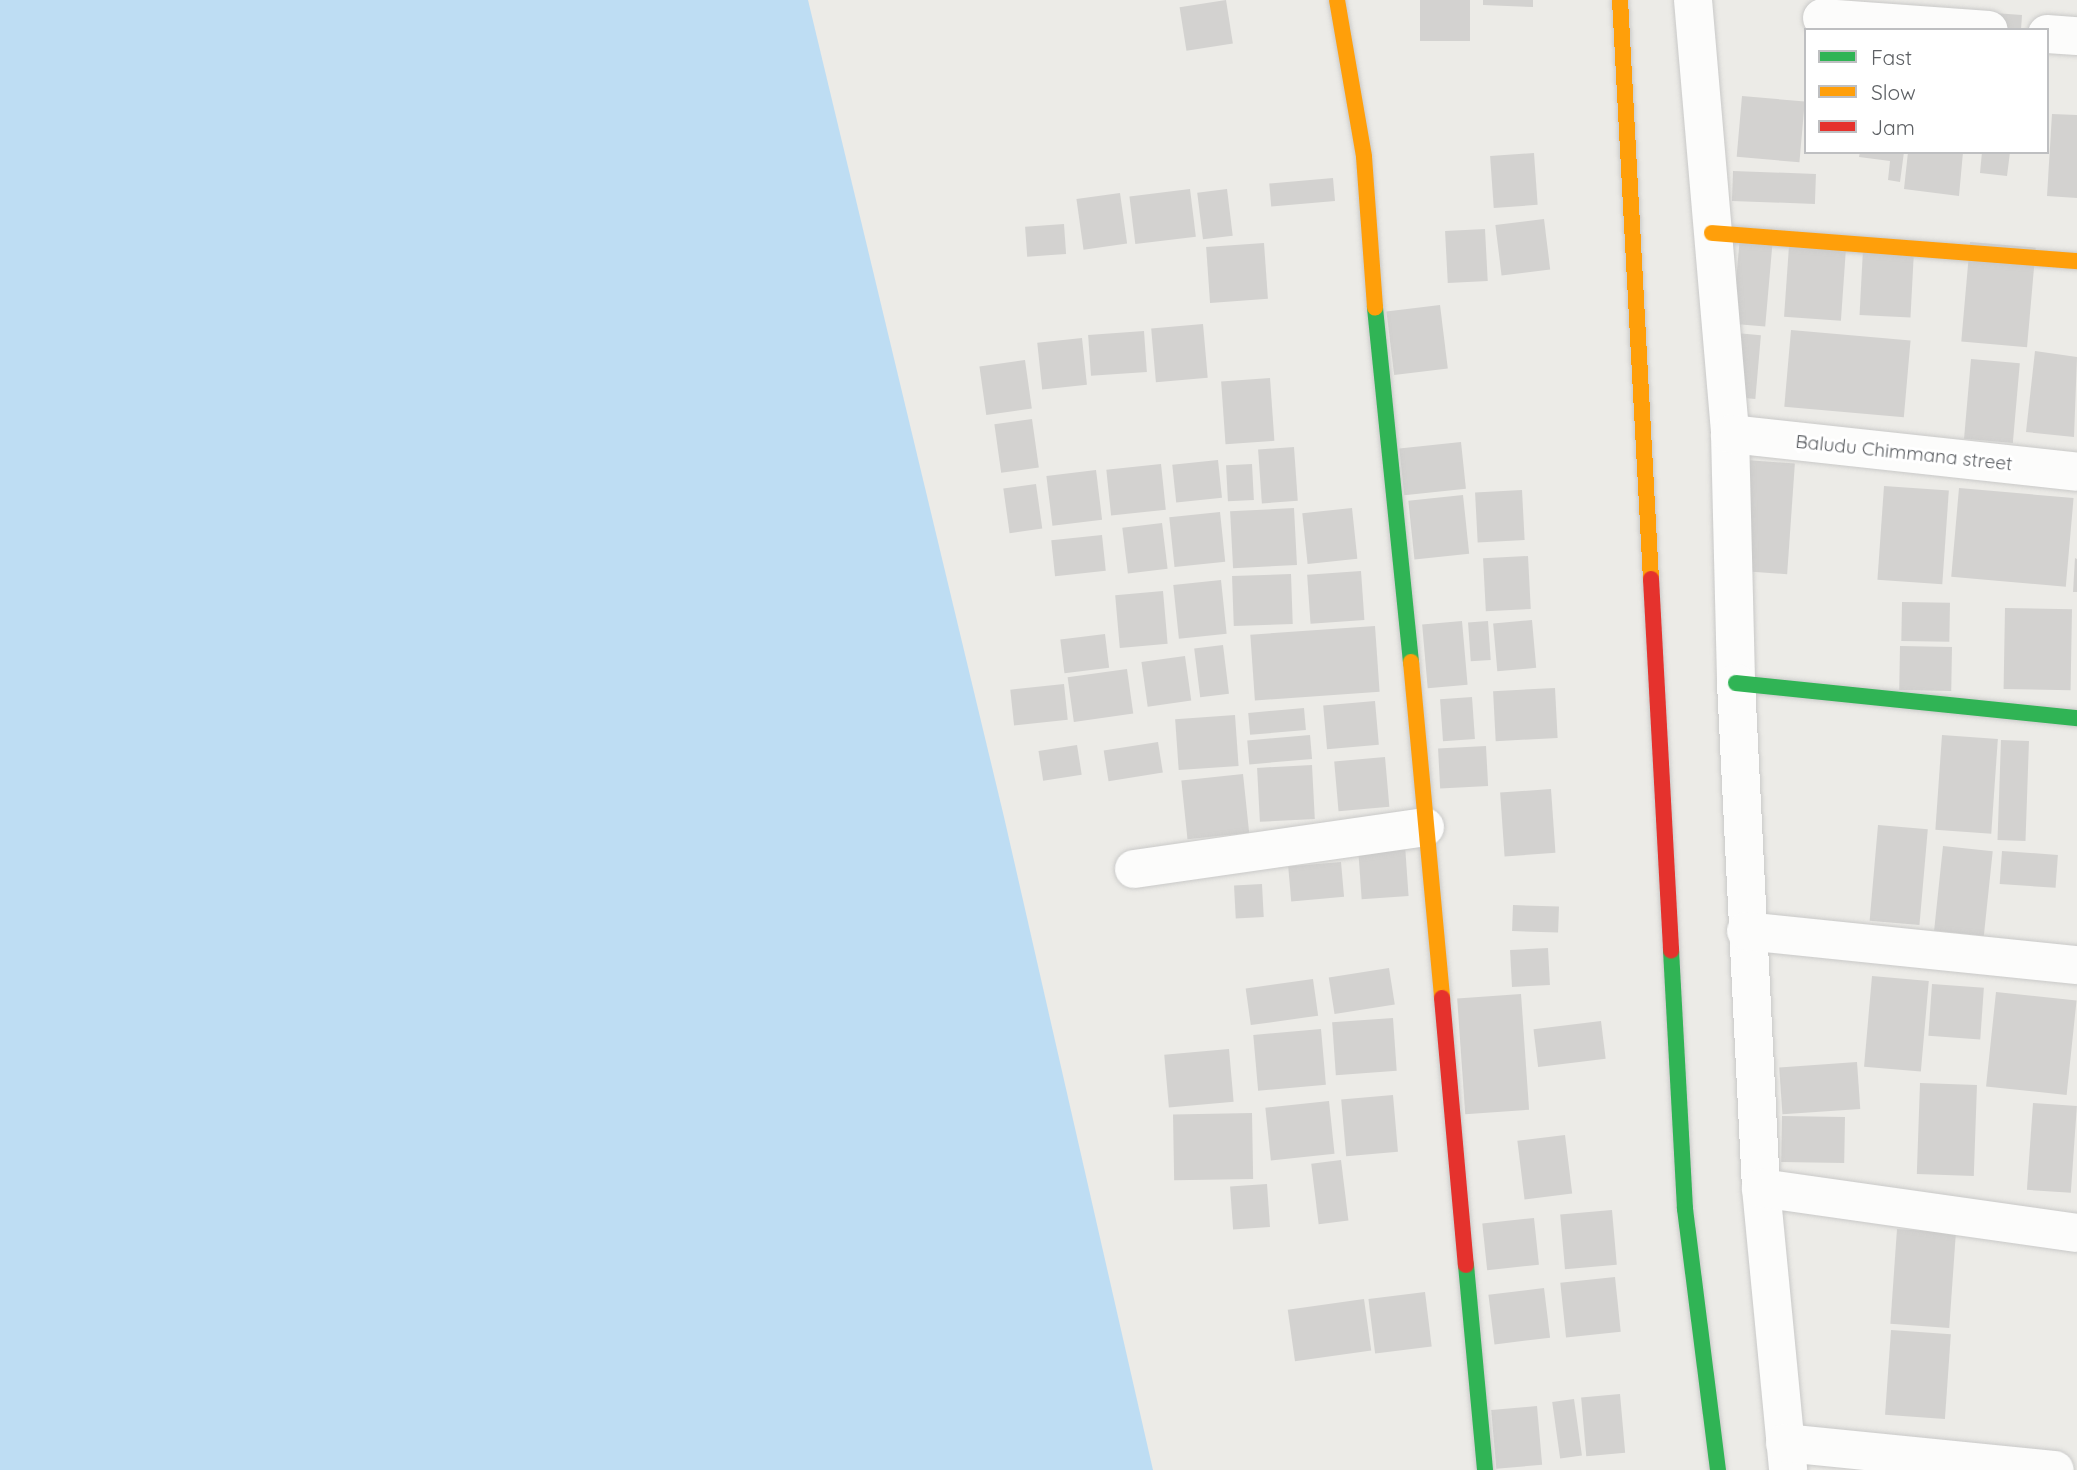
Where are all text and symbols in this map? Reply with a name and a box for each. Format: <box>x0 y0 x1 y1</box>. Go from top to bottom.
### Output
legend <box>1804 28 2049 154</box>
text: Fast <box>1871 44 1912 70</box>
text: Slow <box>1871 79 1916 105</box>
text: Jam <box>1871 114 1915 140</box>
street label: Baludu Chimmana street <box>1794 430 2014 476</box>

